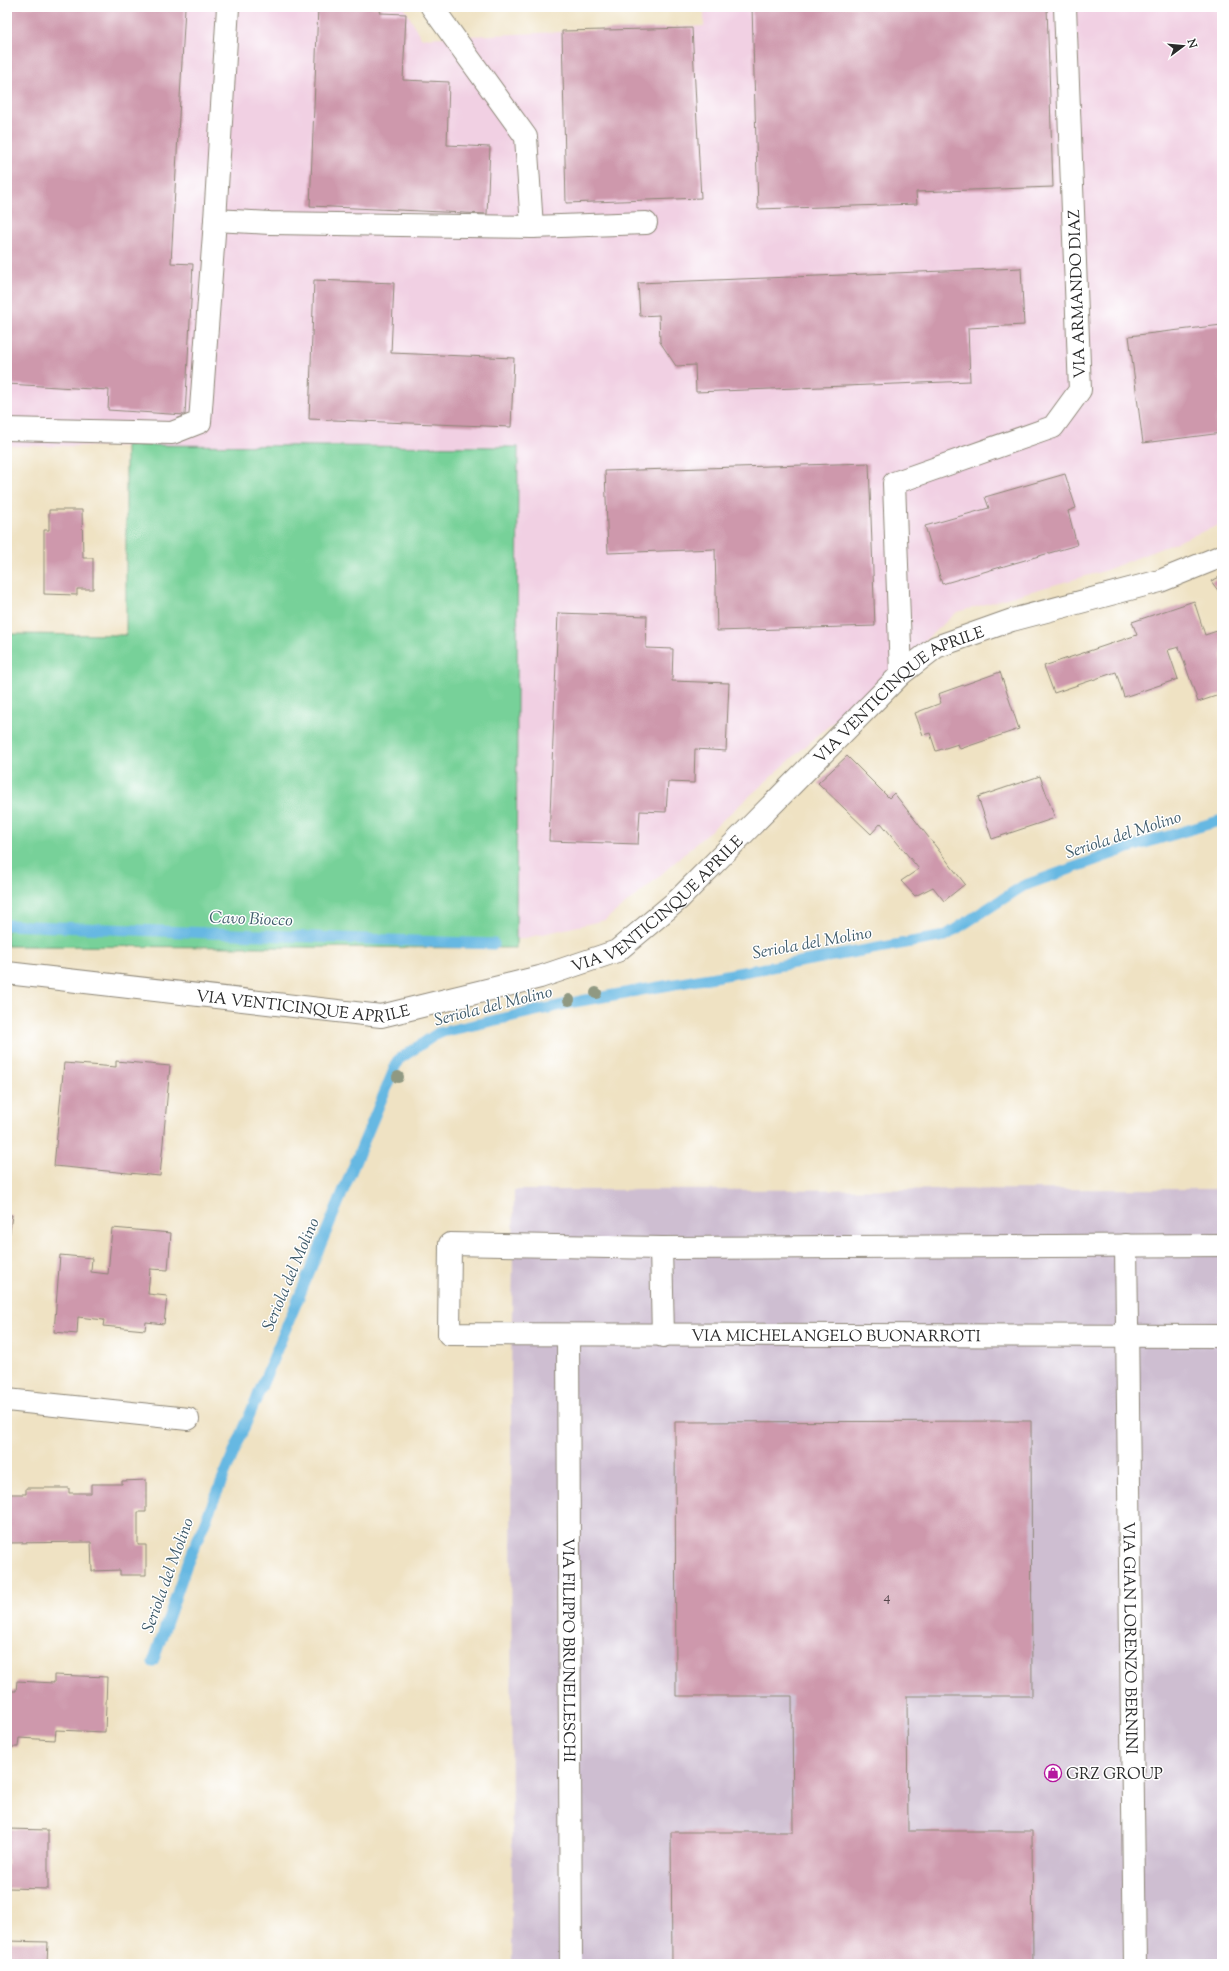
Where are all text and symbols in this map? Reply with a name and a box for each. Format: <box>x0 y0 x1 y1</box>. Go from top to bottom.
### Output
north arrow <box>1163 26 1203 66</box>
text: N <box>1182 36 1201 50</box>
street label: VIA ARMANDO DIAZ <box>1064 209 1093 379</box>
street label: VIA VENTICINQUE APRILE <box>810 622 988 770</box>
water label: Seriola del Molino <box>1062 806 1185 866</box>
street label: VIA VENTICINQUE APRILE <box>569 831 750 980</box>
water label: Cavo Biocco <box>209 907 294 933</box>
water label: Seriola del Molino <box>751 922 874 966</box>
water label: Seriola del Molino <box>432 981 555 1033</box>
street label: VIA VENTICINQUE APRILE <box>195 986 413 1030</box>
water label: Seriola del Molino <box>257 1214 327 1335</box>
street label: VIA MICHELANGELO BUONARROTI <box>691 1326 981 1349</box>
water label: Seriola del Molino <box>137 1514 201 1637</box>
street label: VIA GIAN LORENZO BERNINI <box>1115 1521 1141 1755</box>
street label: VIA FILIPPO BRUNELLESCHI <box>555 1538 579 1762</box>
house number: 4 <box>883 1588 891 1608</box>
shop icon: GRZ GROUP <box>1043 1763 1063 1783</box>
place label: GRZ GROUP <box>1066 1764 1163 1787</box>

